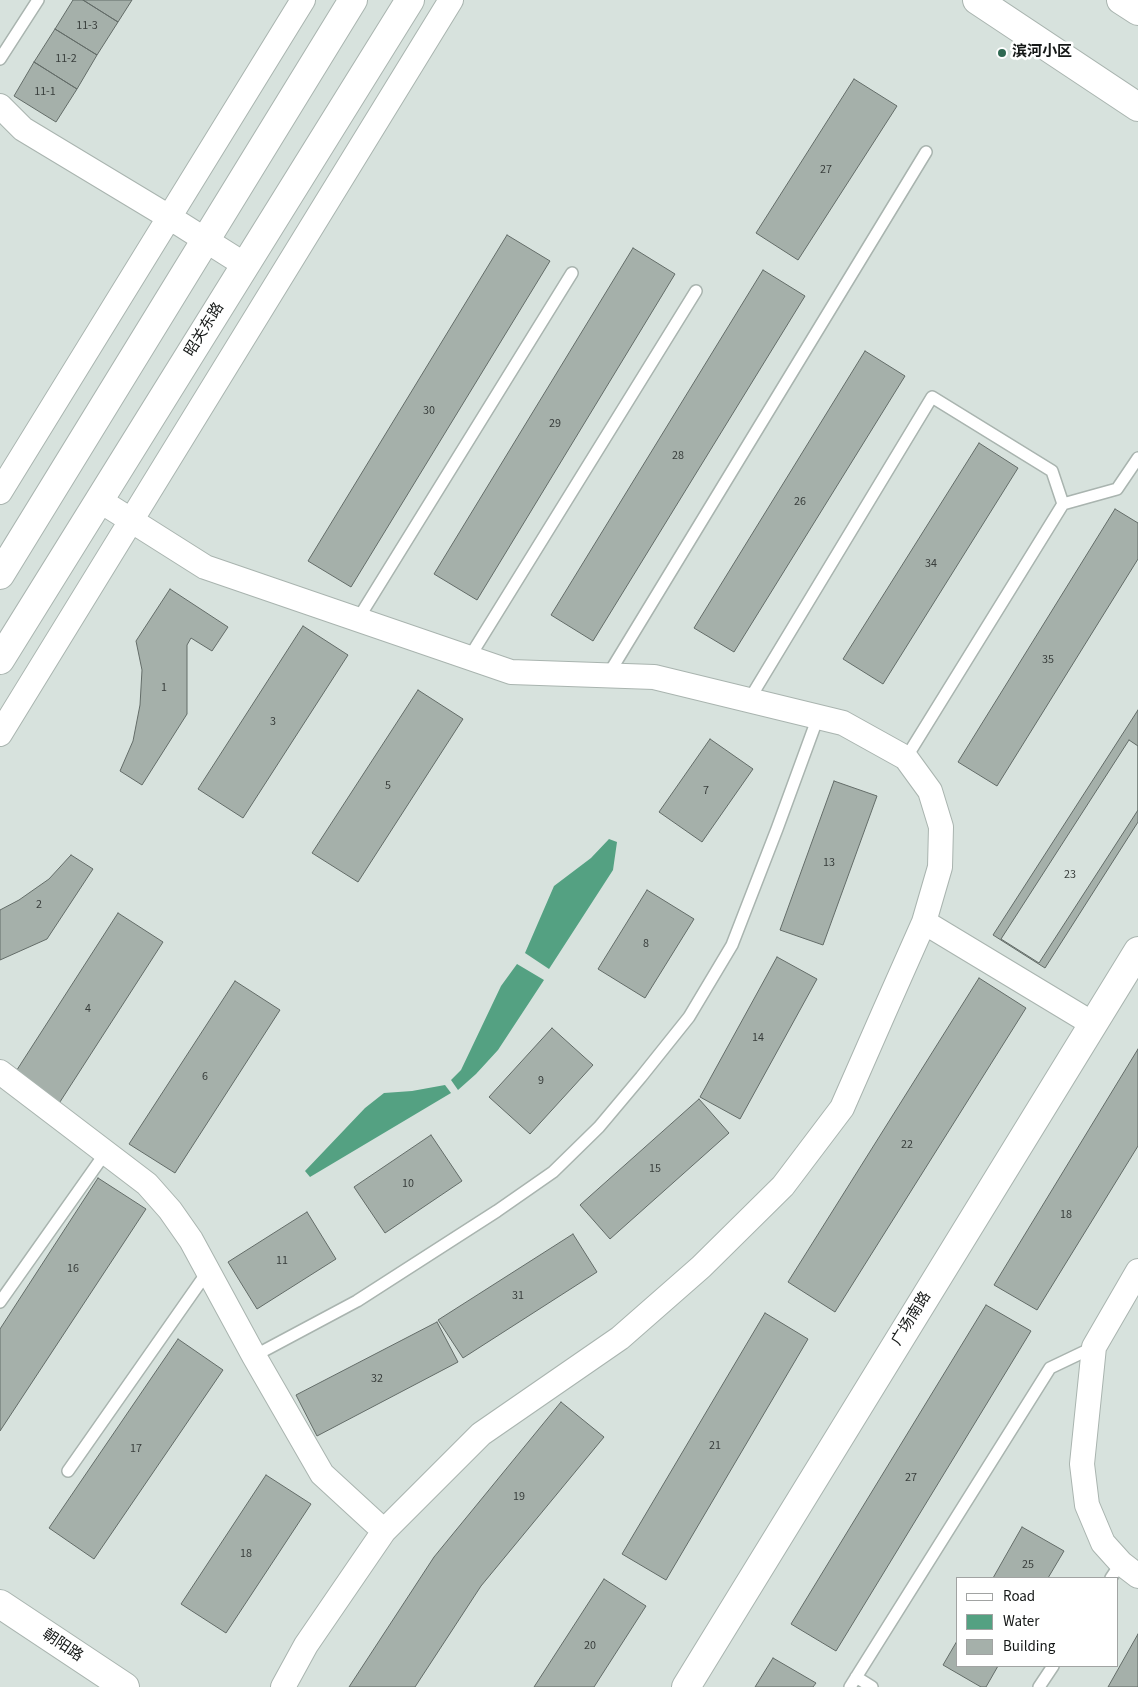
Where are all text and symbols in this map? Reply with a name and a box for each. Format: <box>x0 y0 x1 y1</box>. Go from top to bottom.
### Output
house number: 11-3 <box>76 19 98 33</box>
place label: 滨河小区 <box>1012 44 1072 62</box>
marker: 滨河小区 <box>996 47 1008 59</box>
house number: 11-2 <box>55 52 77 66</box>
house number: 11-1 <box>34 85 56 99</box>
house number: 27 <box>820 163 832 177</box>
street label: 昭关东路 <box>181 300 229 360</box>
house number: 30 <box>423 404 435 418</box>
house number: 29 <box>549 417 561 431</box>
house number: 28 <box>672 449 684 463</box>
house number: 26 <box>794 495 806 509</box>
house number: 34 <box>925 557 937 571</box>
house number: 35 <box>1042 653 1054 667</box>
house number: 1 <box>161 681 167 695</box>
house number: 3 <box>270 715 276 729</box>
house number: 5 <box>385 779 391 793</box>
house number: 7 <box>703 784 709 798</box>
house number: 13 <box>823 856 835 870</box>
house number: 23 <box>1064 868 1076 882</box>
house number: 2 <box>36 898 42 912</box>
house number: 8 <box>643 937 649 951</box>
house number: 4 <box>85 1002 91 1016</box>
house number: 14 <box>752 1031 764 1045</box>
house number: 6 <box>202 1070 208 1084</box>
house number: 9 <box>538 1074 544 1088</box>
house number: 22 <box>901 1138 913 1152</box>
house number: 15 <box>649 1162 661 1176</box>
house number: 10 <box>402 1177 414 1191</box>
house number: 18 <box>1060 1208 1072 1222</box>
house number: 11 <box>276 1254 288 1268</box>
house number: 16 <box>67 1262 79 1276</box>
house number: 31 <box>512 1289 524 1303</box>
street label: 广场南路 <box>888 1289 936 1349</box>
house number: 32 <box>371 1372 383 1386</box>
house number: 21 <box>709 1439 721 1453</box>
house number: 17 <box>130 1442 142 1456</box>
house number: 27 <box>905 1471 917 1485</box>
house number: 19 <box>513 1490 525 1504</box>
house number: 18 <box>240 1547 252 1561</box>
house number: 25 <box>1022 1558 1034 1572</box>
legend <box>956 1577 1118 1667</box>
text: Road <box>1003 1586 1035 1607</box>
text: Water <box>1003 1611 1039 1632</box>
street label: 朝阳路 <box>38 1626 86 1666</box>
text: Building <box>1003 1636 1055 1657</box>
house number: 20 <box>584 1639 596 1653</box>

